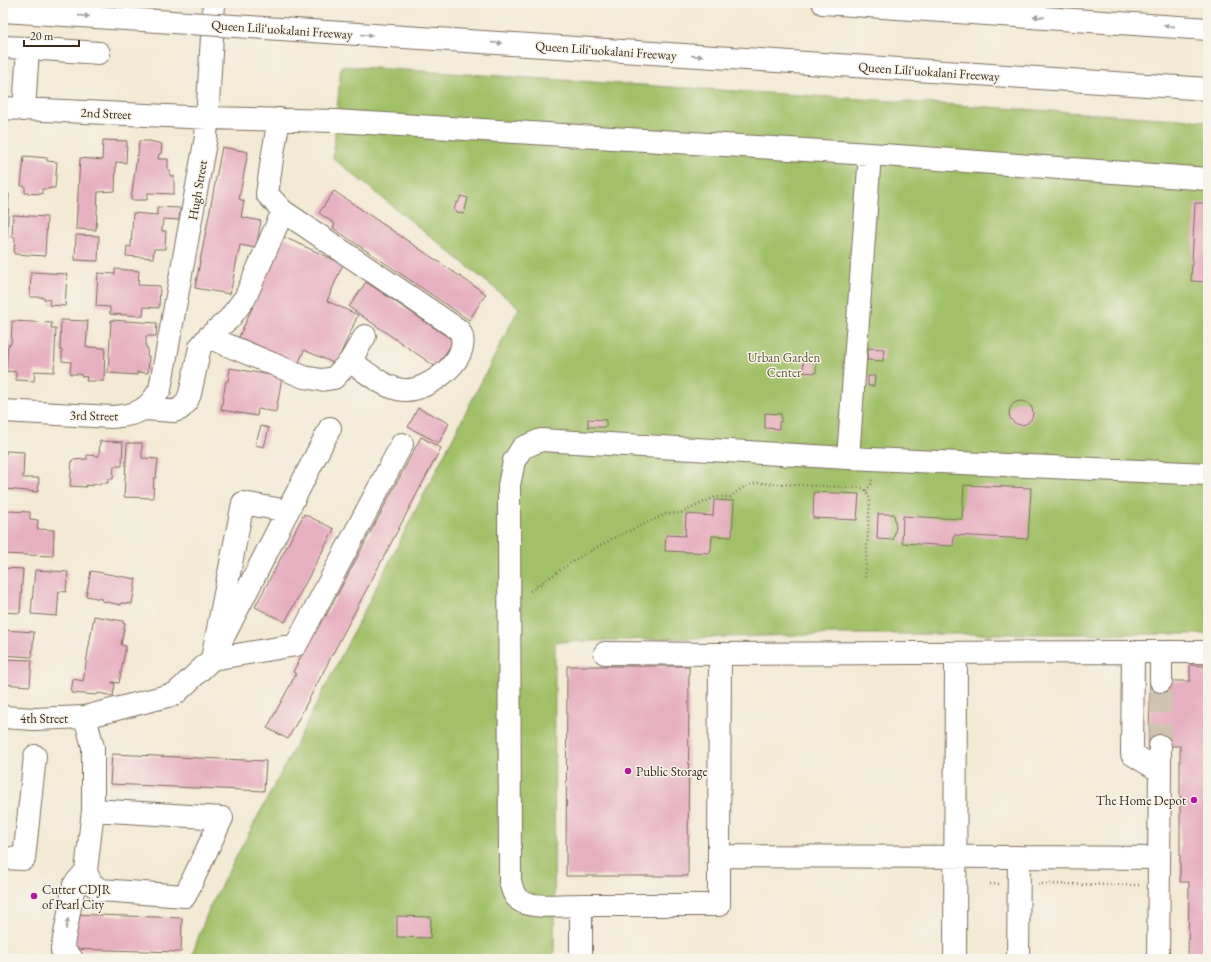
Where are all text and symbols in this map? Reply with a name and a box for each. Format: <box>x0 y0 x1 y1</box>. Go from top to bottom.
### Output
one-way arrow <box>78 13 90 20</box>
one-way arrow <box>1033 14 1045 21</box>
street label: Queen Liliʻuokalani Freeway <box>211 16 354 43</box>
scale bar <box>24 22 79 48</box>
one-way arrow <box>1163 23 1175 30</box>
text: 20 m <box>30 28 54 44</box>
one-way arrow <box>361 31 373 38</box>
street label: Queen Liliʻuokalani Freeway <box>535 37 678 64</box>
one-way arrow <box>491 40 504 46</box>
one-way arrow <box>691 53 704 59</box>
street label: Queen Liliʻuokalani Freeway <box>858 58 1001 85</box>
street label: 2nd Street <box>80 104 132 123</box>
street label: Hugh Street <box>184 159 211 222</box>
park label: Urban Garden Center <box>748 349 820 381</box>
street label: 3rd Street <box>70 407 118 424</box>
street label: 4th Street <box>20 710 68 727</box>
place label: Public Storage <box>636 763 708 780</box>
marker: Public Storage <box>623 766 633 776</box>
place label: The Home Depot <box>1096 792 1186 809</box>
marker: The Home Depot <box>1189 795 1199 805</box>
place label: Cutter CDJR of Pearl City <box>42 881 112 913</box>
marker: Cutter CDJR of Pearl City <box>29 891 39 901</box>
one-way arrow <box>64 918 70 931</box>

